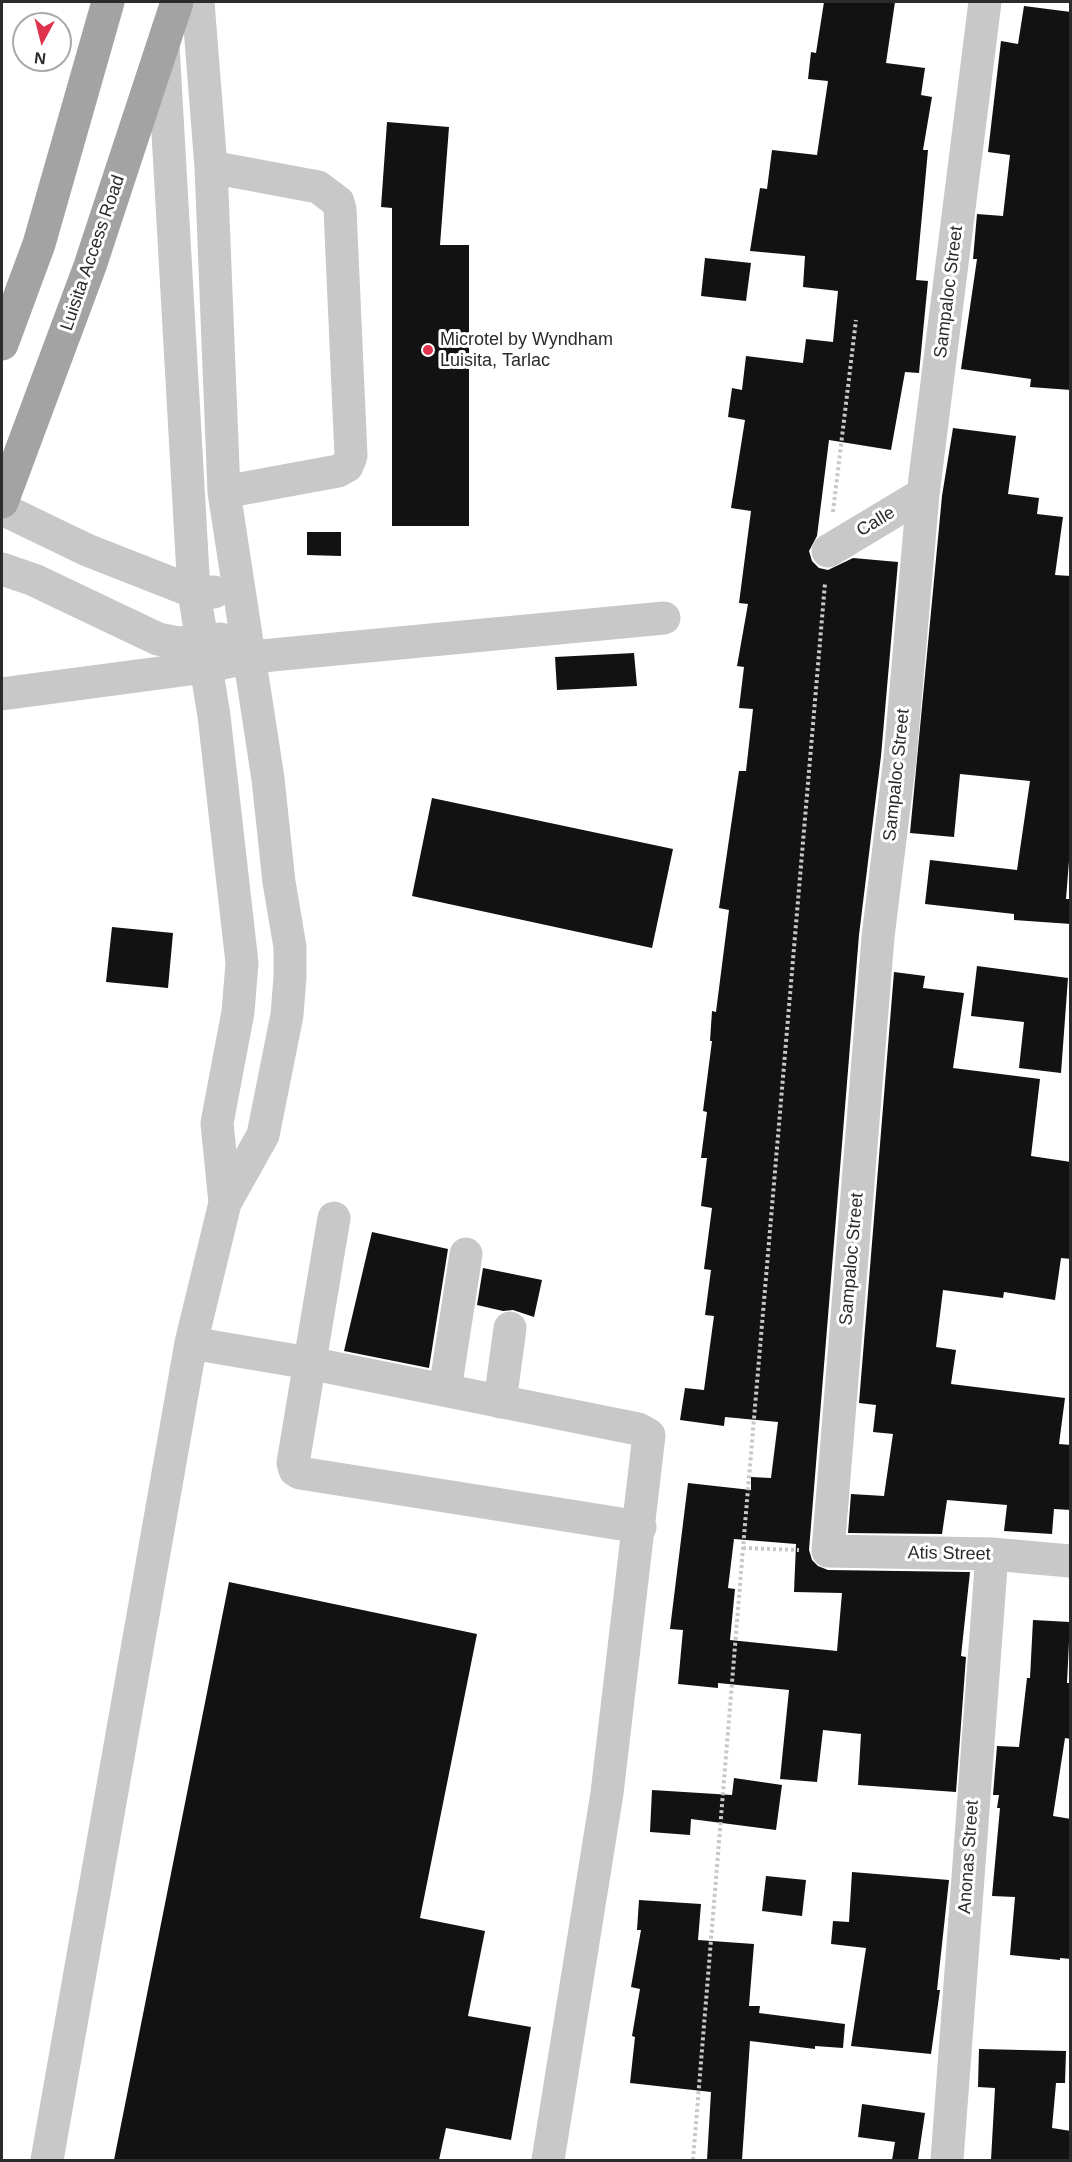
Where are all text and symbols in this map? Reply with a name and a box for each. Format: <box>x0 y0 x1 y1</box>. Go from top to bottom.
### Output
north arrow <box>12 12 72 72</box>
text: N <box>33 49 47 68</box>
street label: Luisita Access Road <box>56 172 130 334</box>
street label: Sampaloc Street <box>930 225 968 359</box>
place label: Microtel by Wyndham Luisita, Tarlac <box>440 329 613 372</box>
marker: Microtel by Wyndham Luisita, Tarlac <box>421 343 435 357</box>
street label: Calle <box>853 502 899 542</box>
street label: Sampaloc Street <box>879 708 915 842</box>
street label: Sampaloc Street <box>835 1192 869 1326</box>
street label: Atis Street <box>907 1542 991 1566</box>
street label: Anonas Street <box>954 1799 984 1915</box>

